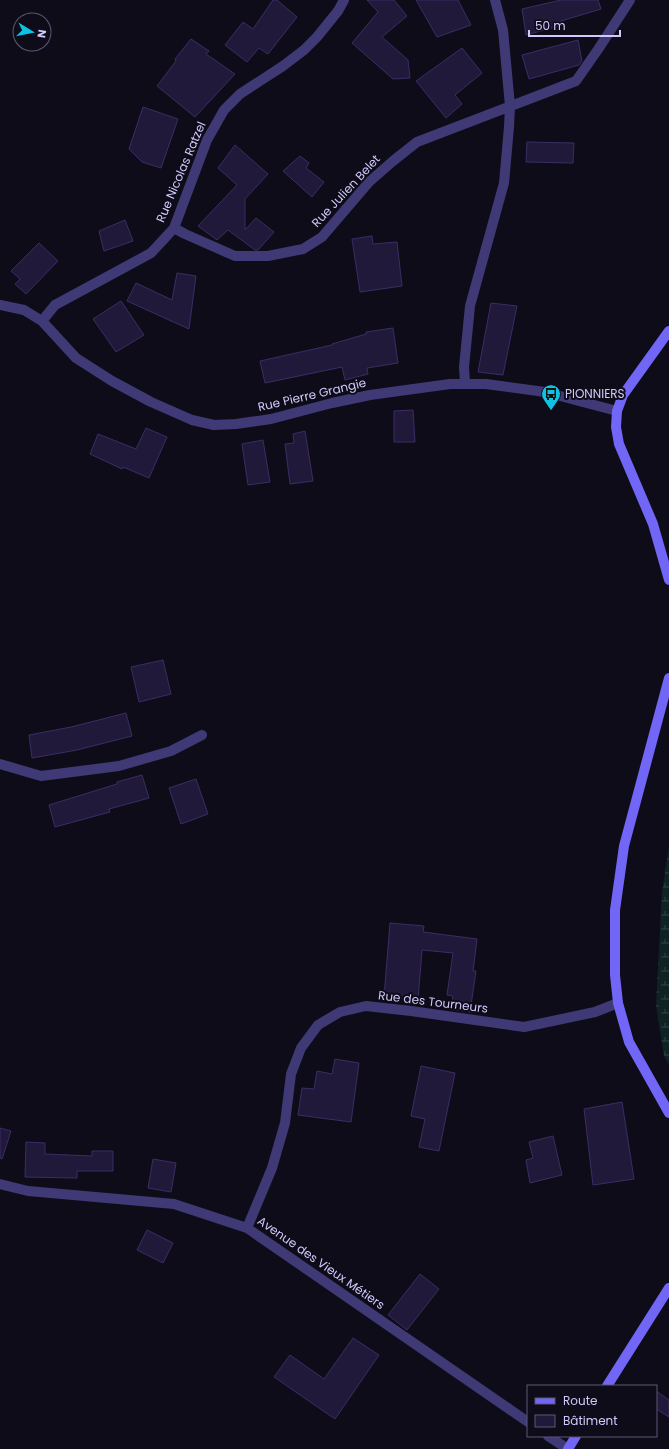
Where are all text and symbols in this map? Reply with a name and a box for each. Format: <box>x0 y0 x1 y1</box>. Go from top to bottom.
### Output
north arrow <box>12 12 52 52</box>
scale bar <box>529 12 620 38</box>
text: 50 m <box>535 17 566 34</box>
text: N <box>33 28 50 39</box>
street label: Rue Nicolas Ratzel <box>152 119 210 225</box>
street label: Rue Julien Belet <box>308 151 384 231</box>
street label: Rue Pierre Grangie <box>256 374 368 415</box>
bus stop icon: PIONNIERS <box>540 383 562 411</box>
place label: PIONNIERS <box>565 385 625 402</box>
street label: Rue des Tourneurs <box>377 986 489 1017</box>
street label: Avenue des Vieux Métiers <box>254 1212 388 1313</box>
legend <box>527 1385 657 1437</box>
text: Route <box>563 1392 597 1409</box>
text: Bâtiment <box>563 1412 618 1429</box>

